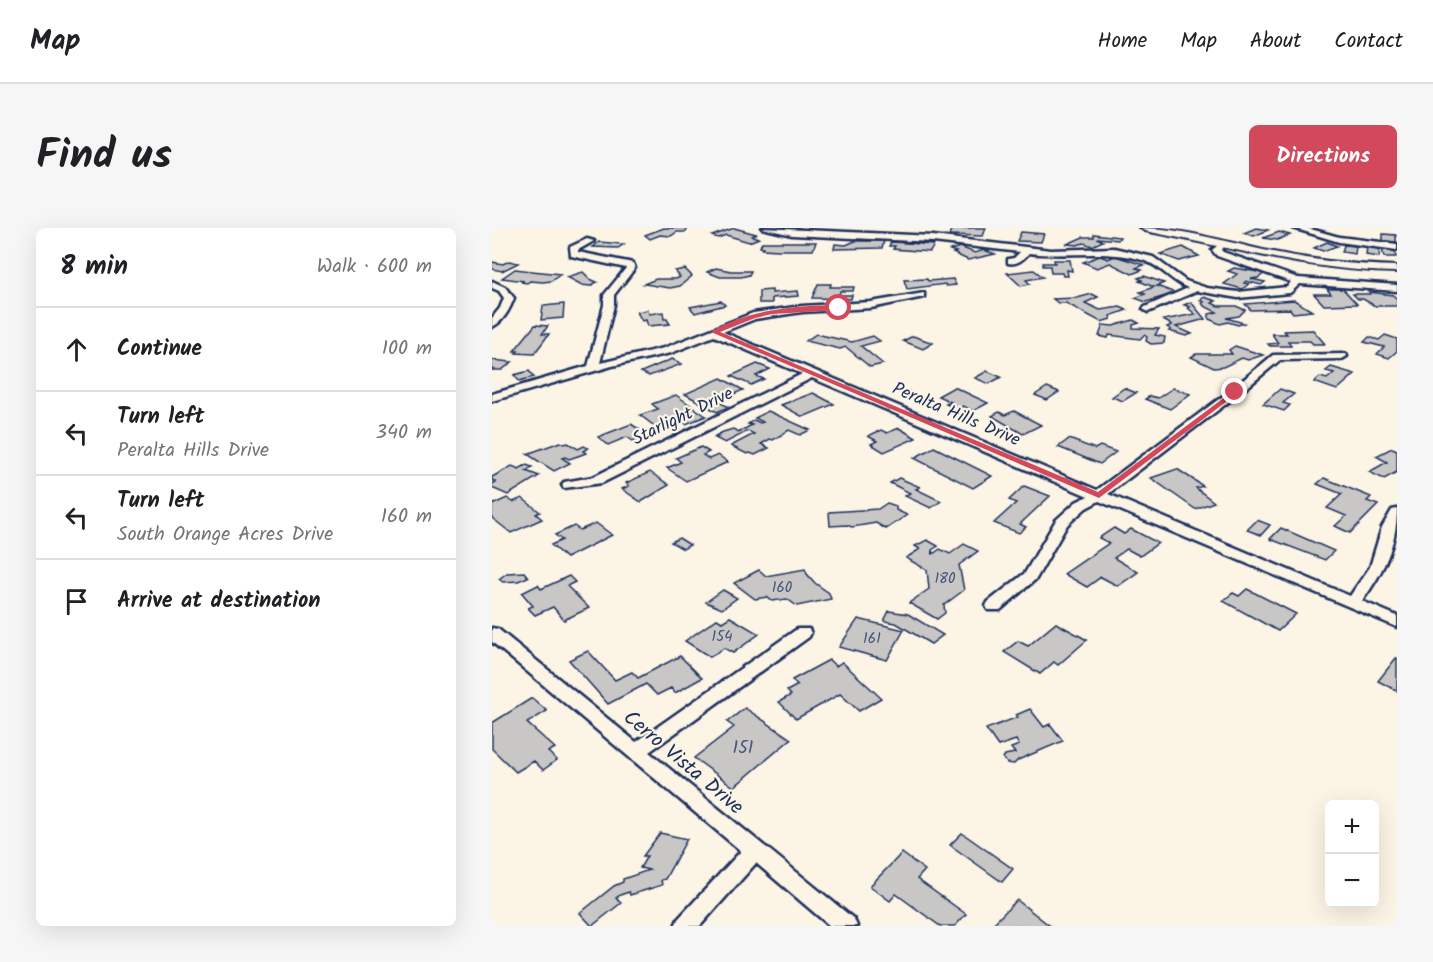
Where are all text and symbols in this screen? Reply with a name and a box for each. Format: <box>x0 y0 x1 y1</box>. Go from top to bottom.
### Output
text: Map <box>30 19 81 64</box>
text: Home <box>1098 25 1147 58</box>
text: Map <box>1180 25 1217 58</box>
text: About <box>1250 25 1301 58</box>
text: Contact <box>1334 25 1403 58</box>
text: Find us <box>36 123 172 190</box>
button: Directions <box>1249 125 1397 188</box>
text: 8 min <box>60 246 128 288</box>
text: Walk · 600 m <box>317 251 432 283</box>
route start <box>825 294 851 320</box>
text: Continue <box>117 332 202 367</box>
icon: ahead <box>60 333 93 366</box>
text: 100 m <box>382 333 432 365</box>
street label: Peralta Hills Drive <box>887 375 1025 455</box>
route end <box>1221 378 1247 404</box>
street label: Starlight Drive <box>627 380 739 454</box>
text: Turn left <box>117 400 204 435</box>
icon: left <box>60 417 93 450</box>
text: 340 m <box>376 417 432 449</box>
text: Peralta Hills Drive <box>117 435 269 467</box>
text: Turn left <box>117 484 204 519</box>
icon: left <box>60 501 93 534</box>
text: 160 m <box>381 501 432 533</box>
text: South Orange Acres Drive <box>117 519 333 551</box>
house number: 180 <box>934 567 956 591</box>
house number: 160 <box>772 576 793 600</box>
text: Arrive at destination <box>117 584 320 619</box>
icon: arrive <box>60 585 93 618</box>
house number: 154 <box>711 625 733 649</box>
house number: 161 <box>863 627 881 651</box>
street label: Cerro Vista Drive <box>615 702 751 824</box>
house number: 151 <box>733 734 753 763</box>
map controls <box>1325 800 1379 908</box>
button: + <box>1325 800 1379 854</box>
button: − <box>1325 854 1379 908</box>

